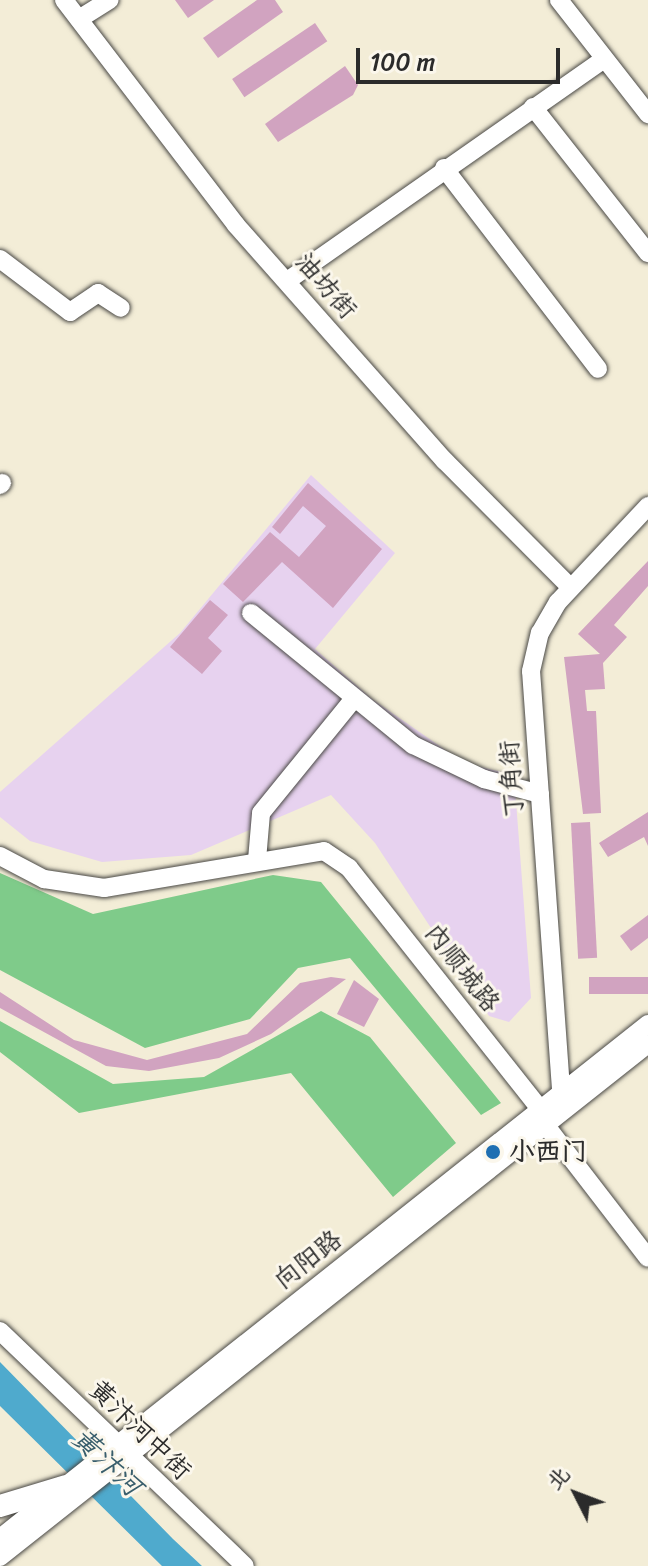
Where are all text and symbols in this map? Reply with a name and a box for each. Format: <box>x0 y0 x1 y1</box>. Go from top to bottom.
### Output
scale bar <box>360 32 564 82</box>
text: 100 m <box>370 41 435 83</box>
street label: 油坊街 <box>289 246 363 326</box>
street label: 丁角街 <box>494 739 530 819</box>
street label: 内顺城路 <box>418 917 506 1019</box>
place label: 小西门 <box>509 1136 587 1168</box>
marker: 小西门 <box>484 1143 502 1161</box>
street label: 向阳路 <box>268 1224 348 1296</box>
street label: 黄汴河中街 <box>82 1374 198 1486</box>
water label: 黄汴河 <box>65 1421 149 1503</box>
north arrow <box>536 1454 616 1534</box>
text: 北 <box>536 1456 580 1499</box>

